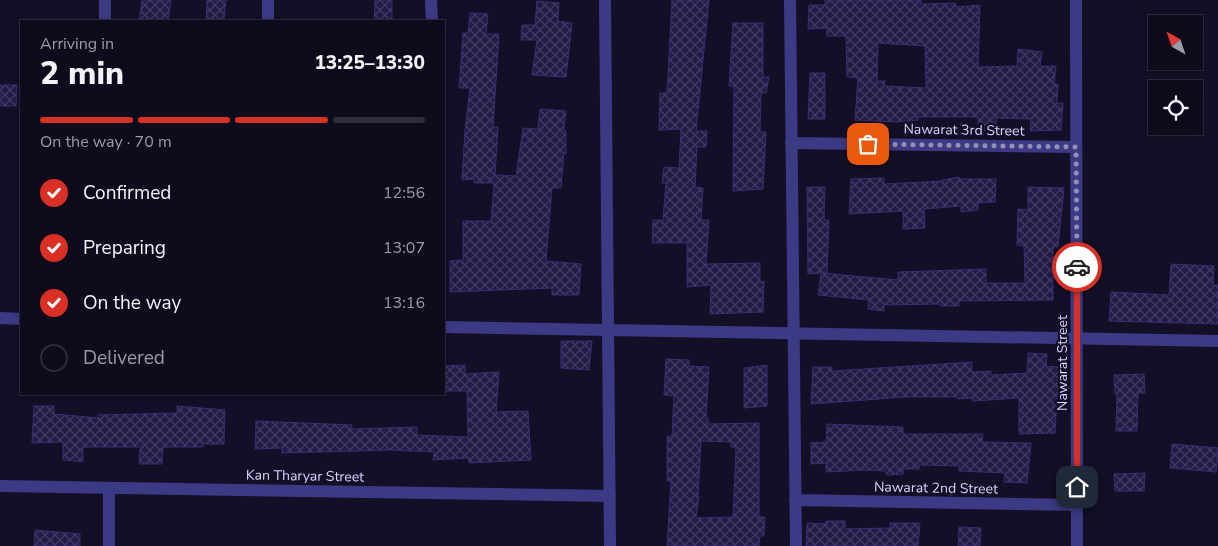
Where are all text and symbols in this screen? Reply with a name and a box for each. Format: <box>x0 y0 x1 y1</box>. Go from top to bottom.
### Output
north arrow <box>1148 15 1202 70</box>
map controls <box>1148 15 1203 135</box>
text: Arriving in <box>40 33 114 55</box>
text: 13:25–13:30 <box>314 50 425 76</box>
text: 2 min <box>40 52 124 95</box>
button: locate <box>1148 80 1203 135</box>
street label: Nawarat 3rd Street <box>903 119 1025 141</box>
pin <box>847 123 889 165</box>
icon: bag <box>854 130 882 158</box>
text: On the way · 70 m <box>40 131 172 153</box>
icon: check <box>40 179 68 207</box>
text: Confirmed <box>83 180 171 206</box>
text: 12:56 <box>383 182 425 204</box>
icon: check <box>40 234 68 262</box>
text: Preparing <box>83 235 166 261</box>
text: 13:07 <box>383 237 425 259</box>
courier <box>1052 242 1102 292</box>
icon: car <box>1063 253 1091 281</box>
icon: check <box>40 289 68 317</box>
text: On the way <box>83 290 181 316</box>
text: 13:16 <box>383 292 425 314</box>
street label: Nawarat Street <box>1053 315 1072 411</box>
text: Delivered <box>83 345 165 371</box>
street label: Kan Tharyar Street <box>246 465 364 487</box>
pin <box>1056 466 1098 508</box>
icon: home <box>1063 473 1091 501</box>
street label: Nawarat 2nd Street <box>874 477 998 499</box>

